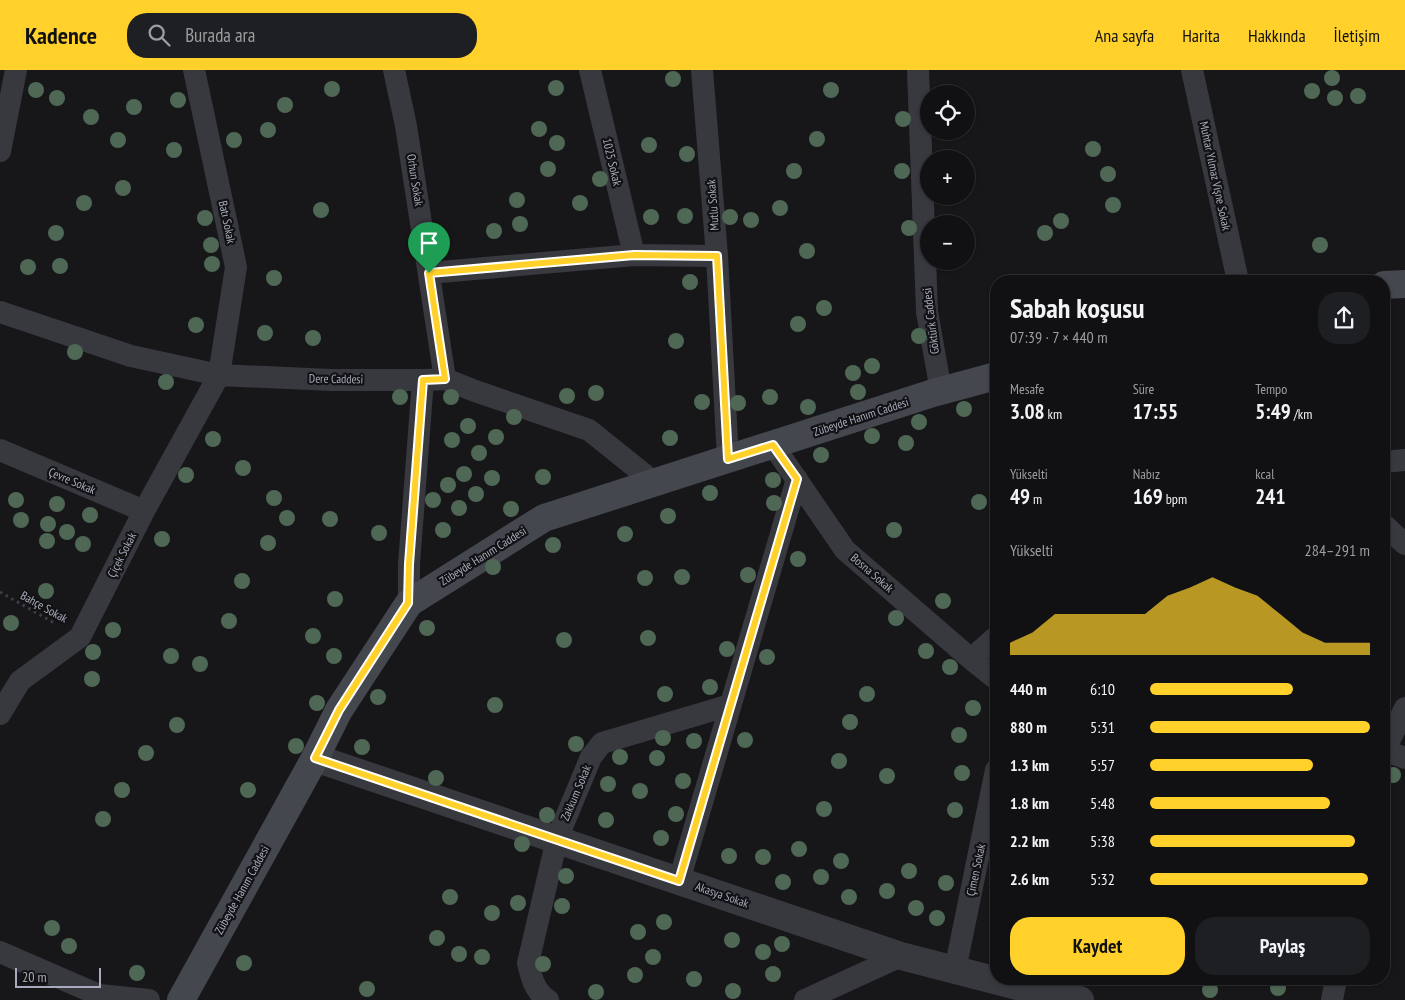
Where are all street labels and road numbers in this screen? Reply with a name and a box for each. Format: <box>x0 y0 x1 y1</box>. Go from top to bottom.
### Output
street label: Muhtar Yılmaz Vişne Sokak <box>1197 120 1234 232</box>
street label: 1025 Sokak <box>600 137 625 188</box>
street label: Orhun Sokak <box>404 153 427 207</box>
street label: Mutlu Sokak <box>703 179 722 231</box>
street label: Batı Sokak <box>216 199 239 245</box>
street label: Göktürk Caddesi <box>919 287 942 355</box>
street label: Dere Caddesi <box>309 371 363 386</box>
street label: Zübeyde Hanım Caddesi <box>811 394 910 439</box>
street label: Çevre Sokak <box>46 464 98 497</box>
street label: Zübeyde Hanım Caddesi <box>437 523 529 588</box>
street label: Çiçek Sokak <box>104 529 139 580</box>
street label: Bosna Sokak <box>848 550 897 596</box>
street label: Bahçe Sokak <box>18 587 71 626</box>
street label: Zakkum Sokak <box>557 762 594 823</box>
street label: Çimen Sokak <box>963 842 988 897</box>
street label: Zübeyde Hanım Caddesi <box>211 843 272 937</box>
street label: Akasya Sokak <box>693 878 751 911</box>

